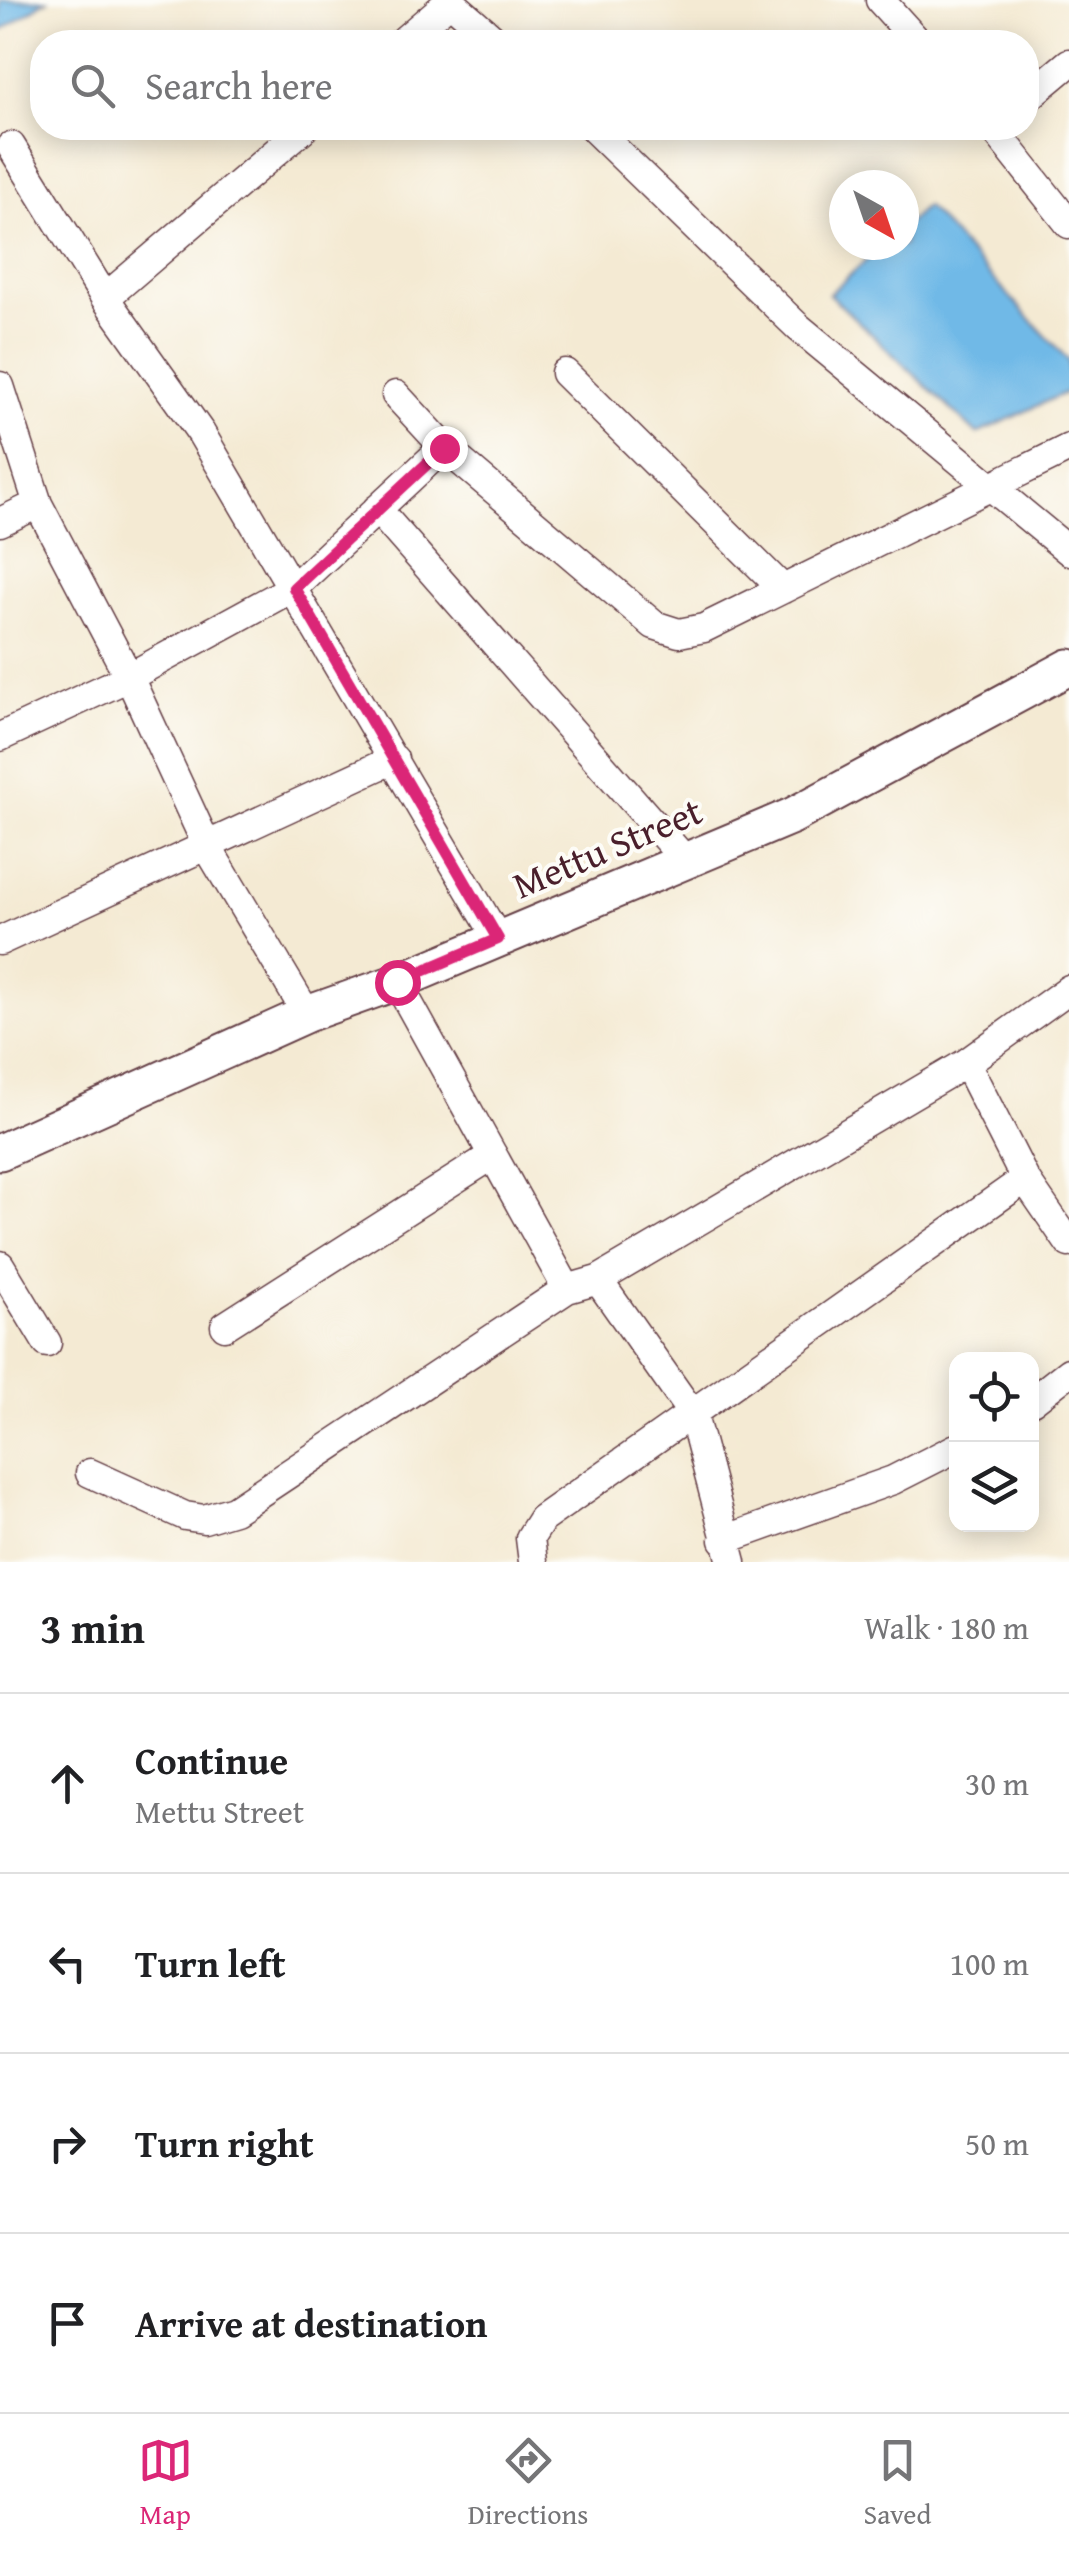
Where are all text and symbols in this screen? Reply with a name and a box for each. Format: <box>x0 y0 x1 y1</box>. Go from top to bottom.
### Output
search box <box>30 30 1039 140</box>
text: Search here <box>145 57 333 113</box>
icon: search <box>65 58 120 113</box>
north arrow <box>829 170 919 260</box>
route end <box>422 426 468 472</box>
street label: Mettu Street <box>504 782 710 912</box>
route start <box>375 960 421 1006</box>
map controls <box>949 1352 1039 1532</box>
button: locate <box>949 1352 1039 1442</box>
button: layers <box>949 1442 1039 1532</box>
text: 3 min <box>40 1597 145 1658</box>
text: Walk · 180 m <box>864 1604 1029 1651</box>
text: Continue <box>135 1732 288 1788</box>
icon: ahead <box>40 1756 95 1811</box>
text: 30 m <box>965 1760 1029 1807</box>
text: Mettu Street <box>135 1788 304 1835</box>
text: Turn left <box>135 1935 286 1991</box>
icon: left <box>40 1936 95 1991</box>
text: 100 m <box>950 1940 1029 1987</box>
text: Turn right <box>135 2115 314 2171</box>
icon: right <box>40 2116 95 2171</box>
text: 50 m <box>965 2120 1029 2167</box>
text: Arrive at destination <box>135 2295 488 2351</box>
icon: arrive <box>40 2296 95 2351</box>
tab: Map <box>138 2433 193 2534</box>
tab: Directions <box>468 2433 588 2534</box>
tab: Saved <box>864 2433 931 2534</box>

